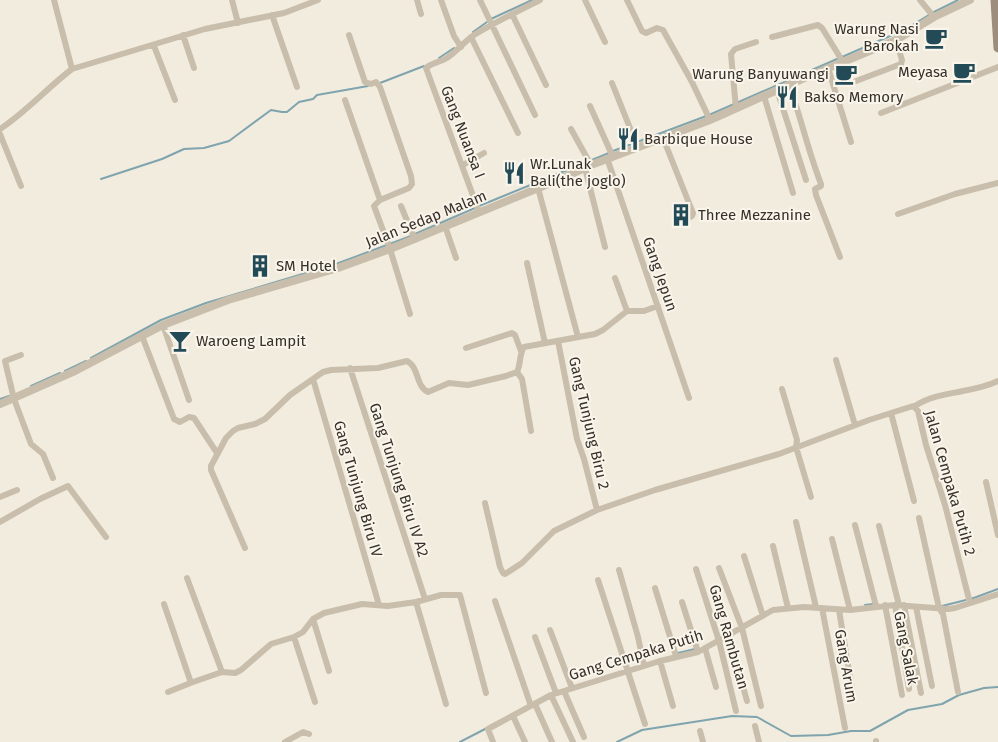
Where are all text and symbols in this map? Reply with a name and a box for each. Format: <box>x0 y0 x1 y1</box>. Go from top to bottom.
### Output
place label: Warung Nasi Barokah <box>834 20 919 55</box>
cafe icon: Warung Nasi Barokah <box>923 25 949 51</box>
cafe icon: Meyasa <box>951 59 977 85</box>
cafe icon: Warung Banyuwangi <box>833 61 859 87</box>
place label: Meyasa <box>898 63 948 81</box>
place label: Warung Banyuwangi <box>692 65 829 83</box>
street label: Gang Nuansa I <box>437 83 489 181</box>
restaurant icon: Bakso Memory <box>774 84 800 110</box>
place label: Bakso Memory <box>804 88 904 106</box>
restaurant icon: Barbique House <box>615 126 641 152</box>
place label: Barbique House <box>644 130 753 148</box>
place label: Wr.Lunak Bali(the joglo) <box>530 155 626 190</box>
restaurant icon: Wr.Lunak Bali(the joglo) <box>501 160 527 186</box>
street label: Jalan Sedap Malam <box>363 186 489 252</box>
building icon: Three Mezzanine <box>668 202 694 228</box>
place label: Three Mezzanine <box>698 206 811 224</box>
street label: Gang Jepun <box>639 234 681 314</box>
building icon: SM Hotel <box>247 253 273 279</box>
place label: SM Hotel <box>276 257 337 275</box>
bar icon: Waroeng Lampit <box>167 328 193 354</box>
place label: Waroeng Lampit <box>196 332 306 350</box>
street label: Gang Tunjung Biru 2 <box>565 355 613 491</box>
street label: Gang Tunjung Biru IV A2 <box>366 401 432 559</box>
street label: Jalan Cempaka Putih 2 <box>921 408 979 558</box>
street label: Gang Tunjung Biru IV <box>330 419 386 560</box>
street label: Gang Rambutan <box>705 583 753 691</box>
street label: Gang Salak <box>890 610 922 687</box>
street label: Gang Cempaka Putih <box>567 626 705 684</box>
street label: Gang Arum <box>831 628 861 704</box>

